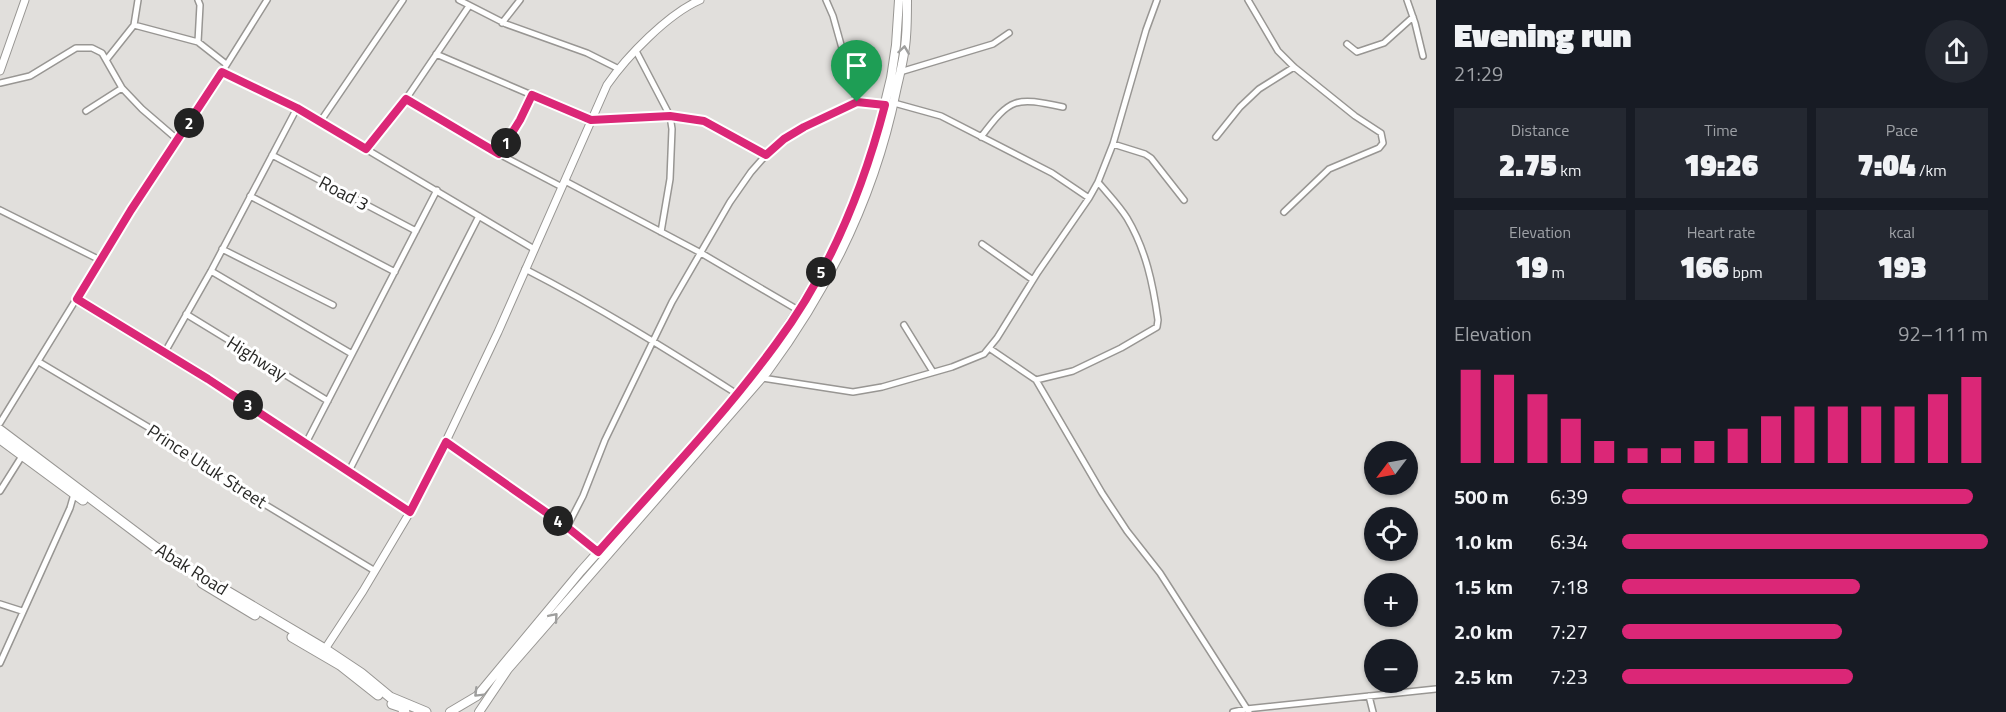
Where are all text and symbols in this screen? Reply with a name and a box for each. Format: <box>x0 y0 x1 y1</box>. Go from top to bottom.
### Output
text: Evening run <box>1454 10 1631 60</box>
button: share <box>1925 20 1988 83</box>
pin <box>831 40 882 102</box>
one-way arrow <box>898 46 910 55</box>
icon: arrive <box>840 49 873 82</box>
text: 21:29 <box>1454 58 1503 89</box>
pin: 2 <box>174 108 204 138</box>
text: 2 <box>185 111 193 135</box>
text: Distance <box>1511 118 1569 142</box>
text: Time <box>1704 118 1738 142</box>
text: Pace <box>1886 118 1918 142</box>
pin: 1 <box>491 128 521 158</box>
text: 1 <box>502 131 510 155</box>
text: 2.75 <box>1499 142 1557 188</box>
text: 19:26 <box>1684 142 1758 188</box>
text: 7:04 <box>1857 142 1915 188</box>
text: km <box>1557 158 1581 182</box>
text: /km <box>1915 158 1947 182</box>
street label: Road 3 <box>314 169 374 217</box>
text: Elevation <box>1509 220 1571 244</box>
text: Heart rate <box>1687 220 1755 244</box>
text: kcal <box>1889 220 1915 244</box>
text: 19 <box>1515 244 1548 290</box>
text: 166 <box>1679 244 1729 290</box>
text: 193 <box>1877 244 1927 290</box>
pin: 5 <box>806 257 836 287</box>
text: 5 <box>817 260 825 284</box>
text: m <box>1548 260 1565 284</box>
text: bpm <box>1729 260 1763 284</box>
text: Elevation <box>1454 318 1532 349</box>
text: 92–111 m <box>1898 318 1988 349</box>
street label: Highway <box>222 329 292 387</box>
pin: 3 <box>233 390 263 420</box>
text: 3 <box>244 393 252 417</box>
street label: Prince Utuk Street <box>142 417 273 515</box>
north arrow <box>1364 441 1418 495</box>
map controls <box>1364 441 1418 693</box>
text: 500 m <box>1454 481 1509 512</box>
text: 6:39 <box>1550 481 1588 512</box>
pin: 4 <box>543 506 573 536</box>
button: locate <box>1364 507 1418 561</box>
text: 4 <box>554 509 562 533</box>
text: 1.0 km <box>1454 526 1513 557</box>
text: 6:34 <box>1550 526 1588 557</box>
street label: Abak Road <box>151 536 233 602</box>
text: 1.5 km <box>1454 571 1513 602</box>
text: 7:18 <box>1550 571 1588 602</box>
button: + <box>1364 573 1418 627</box>
one-way arrow <box>546 612 557 623</box>
text: 2.0 km <box>1454 616 1513 647</box>
text: 7:27 <box>1550 616 1588 647</box>
button: − <box>1364 639 1418 693</box>
text: 2.5 km <box>1454 661 1513 692</box>
text: 7:23 <box>1550 661 1588 692</box>
one-way arrow <box>474 686 484 697</box>

